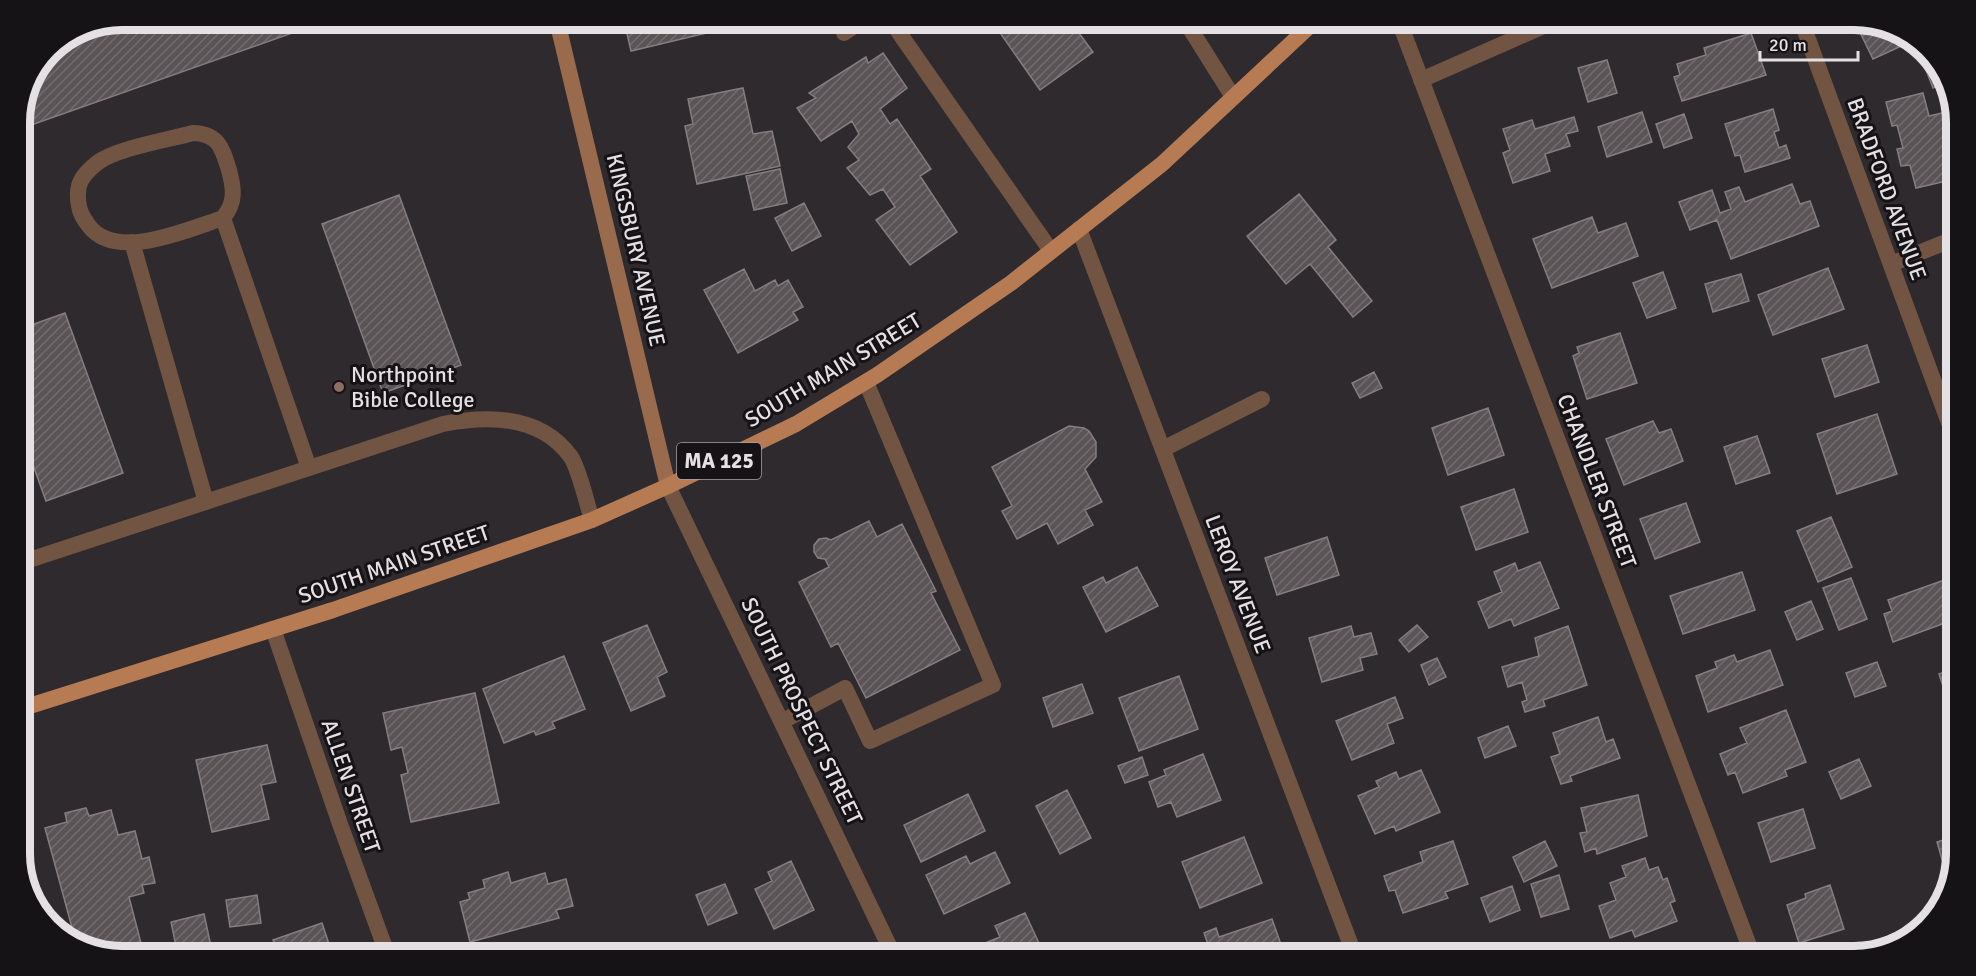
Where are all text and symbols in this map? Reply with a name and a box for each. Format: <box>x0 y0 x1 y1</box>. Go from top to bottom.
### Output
scale bar <box>1760 24 1858 62</box>
text: 20 m <box>1769 34 1807 56</box>
street label: BRADFORD AVENUE <box>1841 94 1933 284</box>
street label: KINGSBURY AVENUE <box>601 151 671 349</box>
street label: SOUTH MAIN STREET <box>740 307 926 433</box>
place label: Northpoint Bible College <box>351 361 475 413</box>
marker: Northpoint Bible College <box>332 380 346 394</box>
street label: CHANDLER STREET <box>1551 390 1643 572</box>
road number: MA 125 <box>677 443 761 479</box>
street label: LEROY AVENUE <box>1199 511 1277 657</box>
street label: SOUTH MAIN STREET <box>295 519 493 609</box>
street label: SOUTH PROSPECT STREET <box>735 593 869 829</box>
street label: ALLEN STREET <box>316 716 387 857</box>

